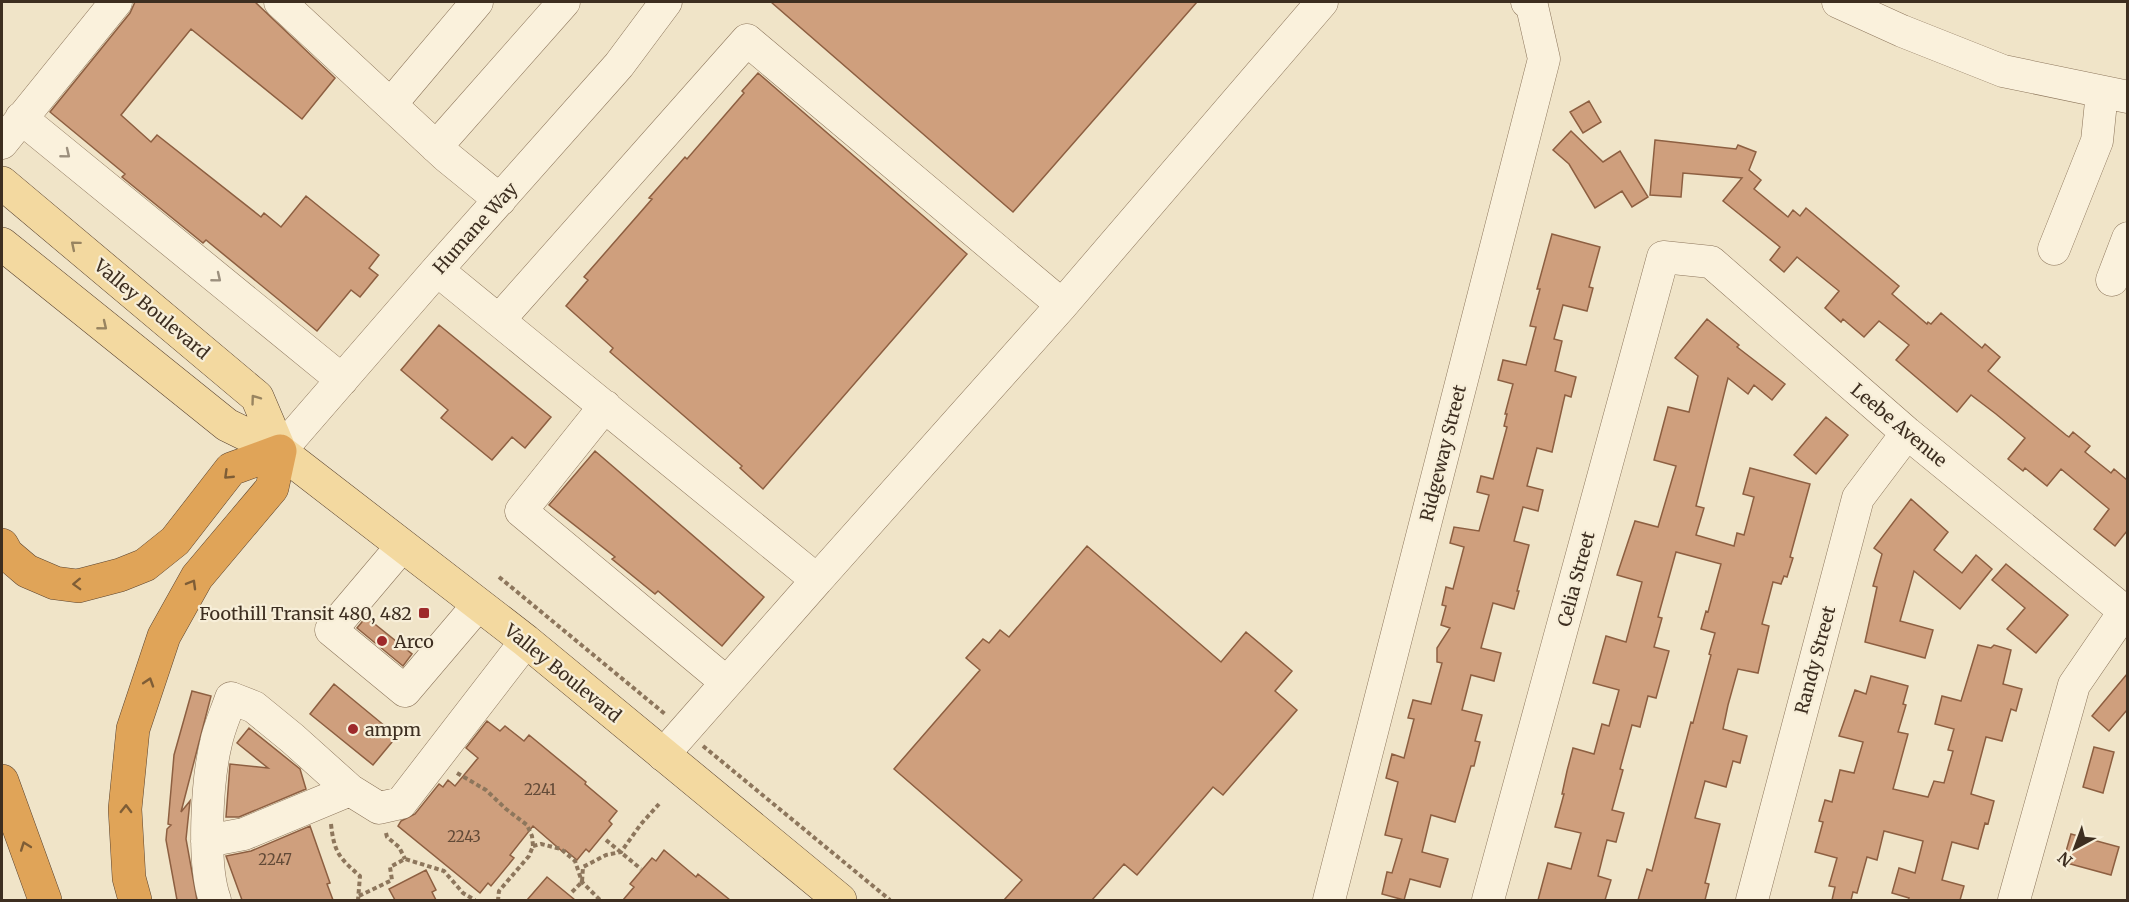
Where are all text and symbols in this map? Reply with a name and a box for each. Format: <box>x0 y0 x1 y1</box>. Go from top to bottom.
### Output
one-way arrow <box>60 147 71 158</box>
street label: Humane Way <box>428 177 522 279</box>
one-way arrow <box>71 241 82 252</box>
street label: Valley Boulevard <box>89 253 215 364</box>
one-way arrow <box>211 270 222 281</box>
one-way arrow <box>96 319 107 330</box>
street label: Leebe Avenue <box>1846 378 1952 472</box>
street label: Ridgeway Street <box>1415 382 1471 524</box>
one-way arrow <box>251 394 262 405</box>
one-way arrow <box>224 468 235 479</box>
street label: Celia Street <box>1552 529 1600 629</box>
one-way arrow <box>72 578 81 590</box>
one-way arrow <box>185 580 197 590</box>
place label: Foothill Transit 480, 482 <box>199 602 412 625</box>
street label: Randy Street <box>1790 603 1840 717</box>
marker: Foothill Transit 480, 482 <box>417 606 431 620</box>
street label: Valley Boulevard <box>499 618 626 727</box>
place label: Arco <box>393 630 434 653</box>
marker: Arco <box>375 634 389 648</box>
one-way arrow <box>141 677 154 688</box>
place label: ampm <box>365 718 421 741</box>
marker: ampm <box>346 722 360 736</box>
house number: 2241 <box>524 780 556 799</box>
one-way arrow <box>119 804 132 813</box>
north arrow <box>2045 818 2105 878</box>
house number: 2243 <box>447 827 481 846</box>
one-way arrow <box>19 841 32 851</box>
text: N <box>2054 847 2076 871</box>
house number: 2247 <box>258 850 292 869</box>

